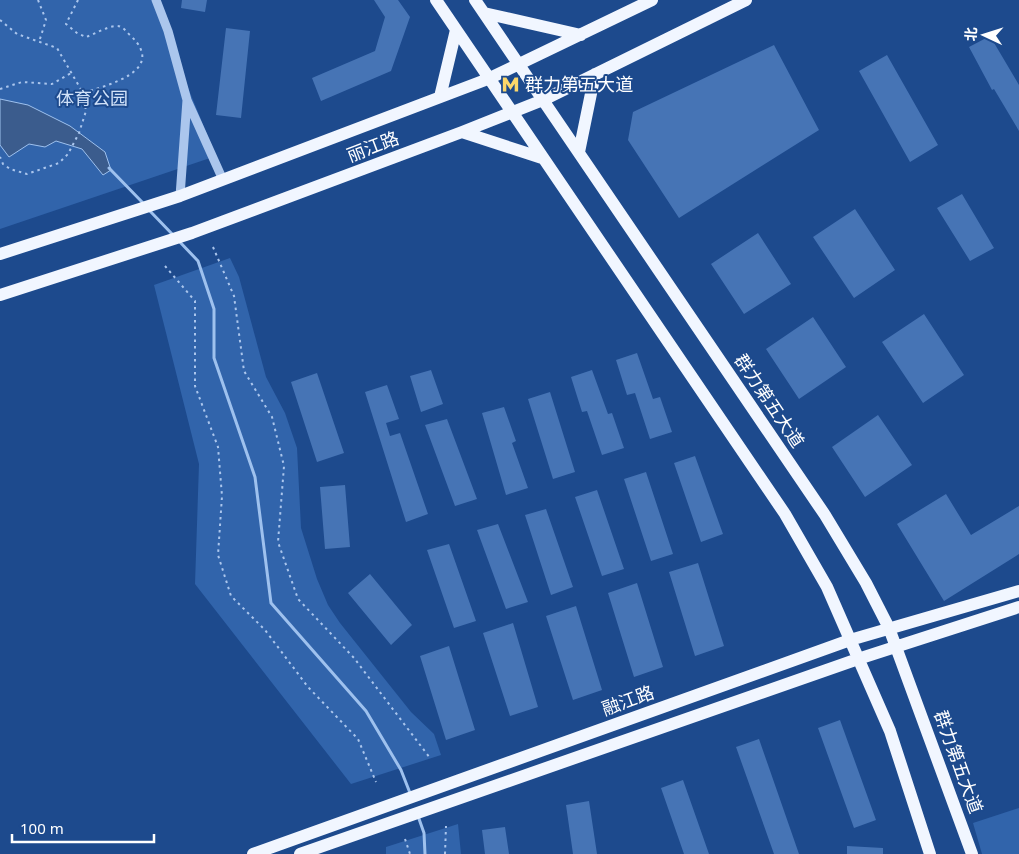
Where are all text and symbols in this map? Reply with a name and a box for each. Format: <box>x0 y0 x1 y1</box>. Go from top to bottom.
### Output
north arrow <box>959 10 1009 60</box>
text: 北 <box>961 26 980 42</box>
place label: 群力第五大道 <box>525 72 633 96</box>
metro station icon: 群力第五大道 <box>501 75 521 95</box>
park label: 体育公园 <box>56 86 128 110</box>
street label: 丽江路 <box>343 125 402 167</box>
street label: 群力第五大道 <box>730 349 810 452</box>
street label: 融江路 <box>598 680 657 721</box>
street label: 群力第五大道 <box>929 707 989 817</box>
scale bar <box>12 812 155 844</box>
text: 100 m <box>20 818 64 838</box>

